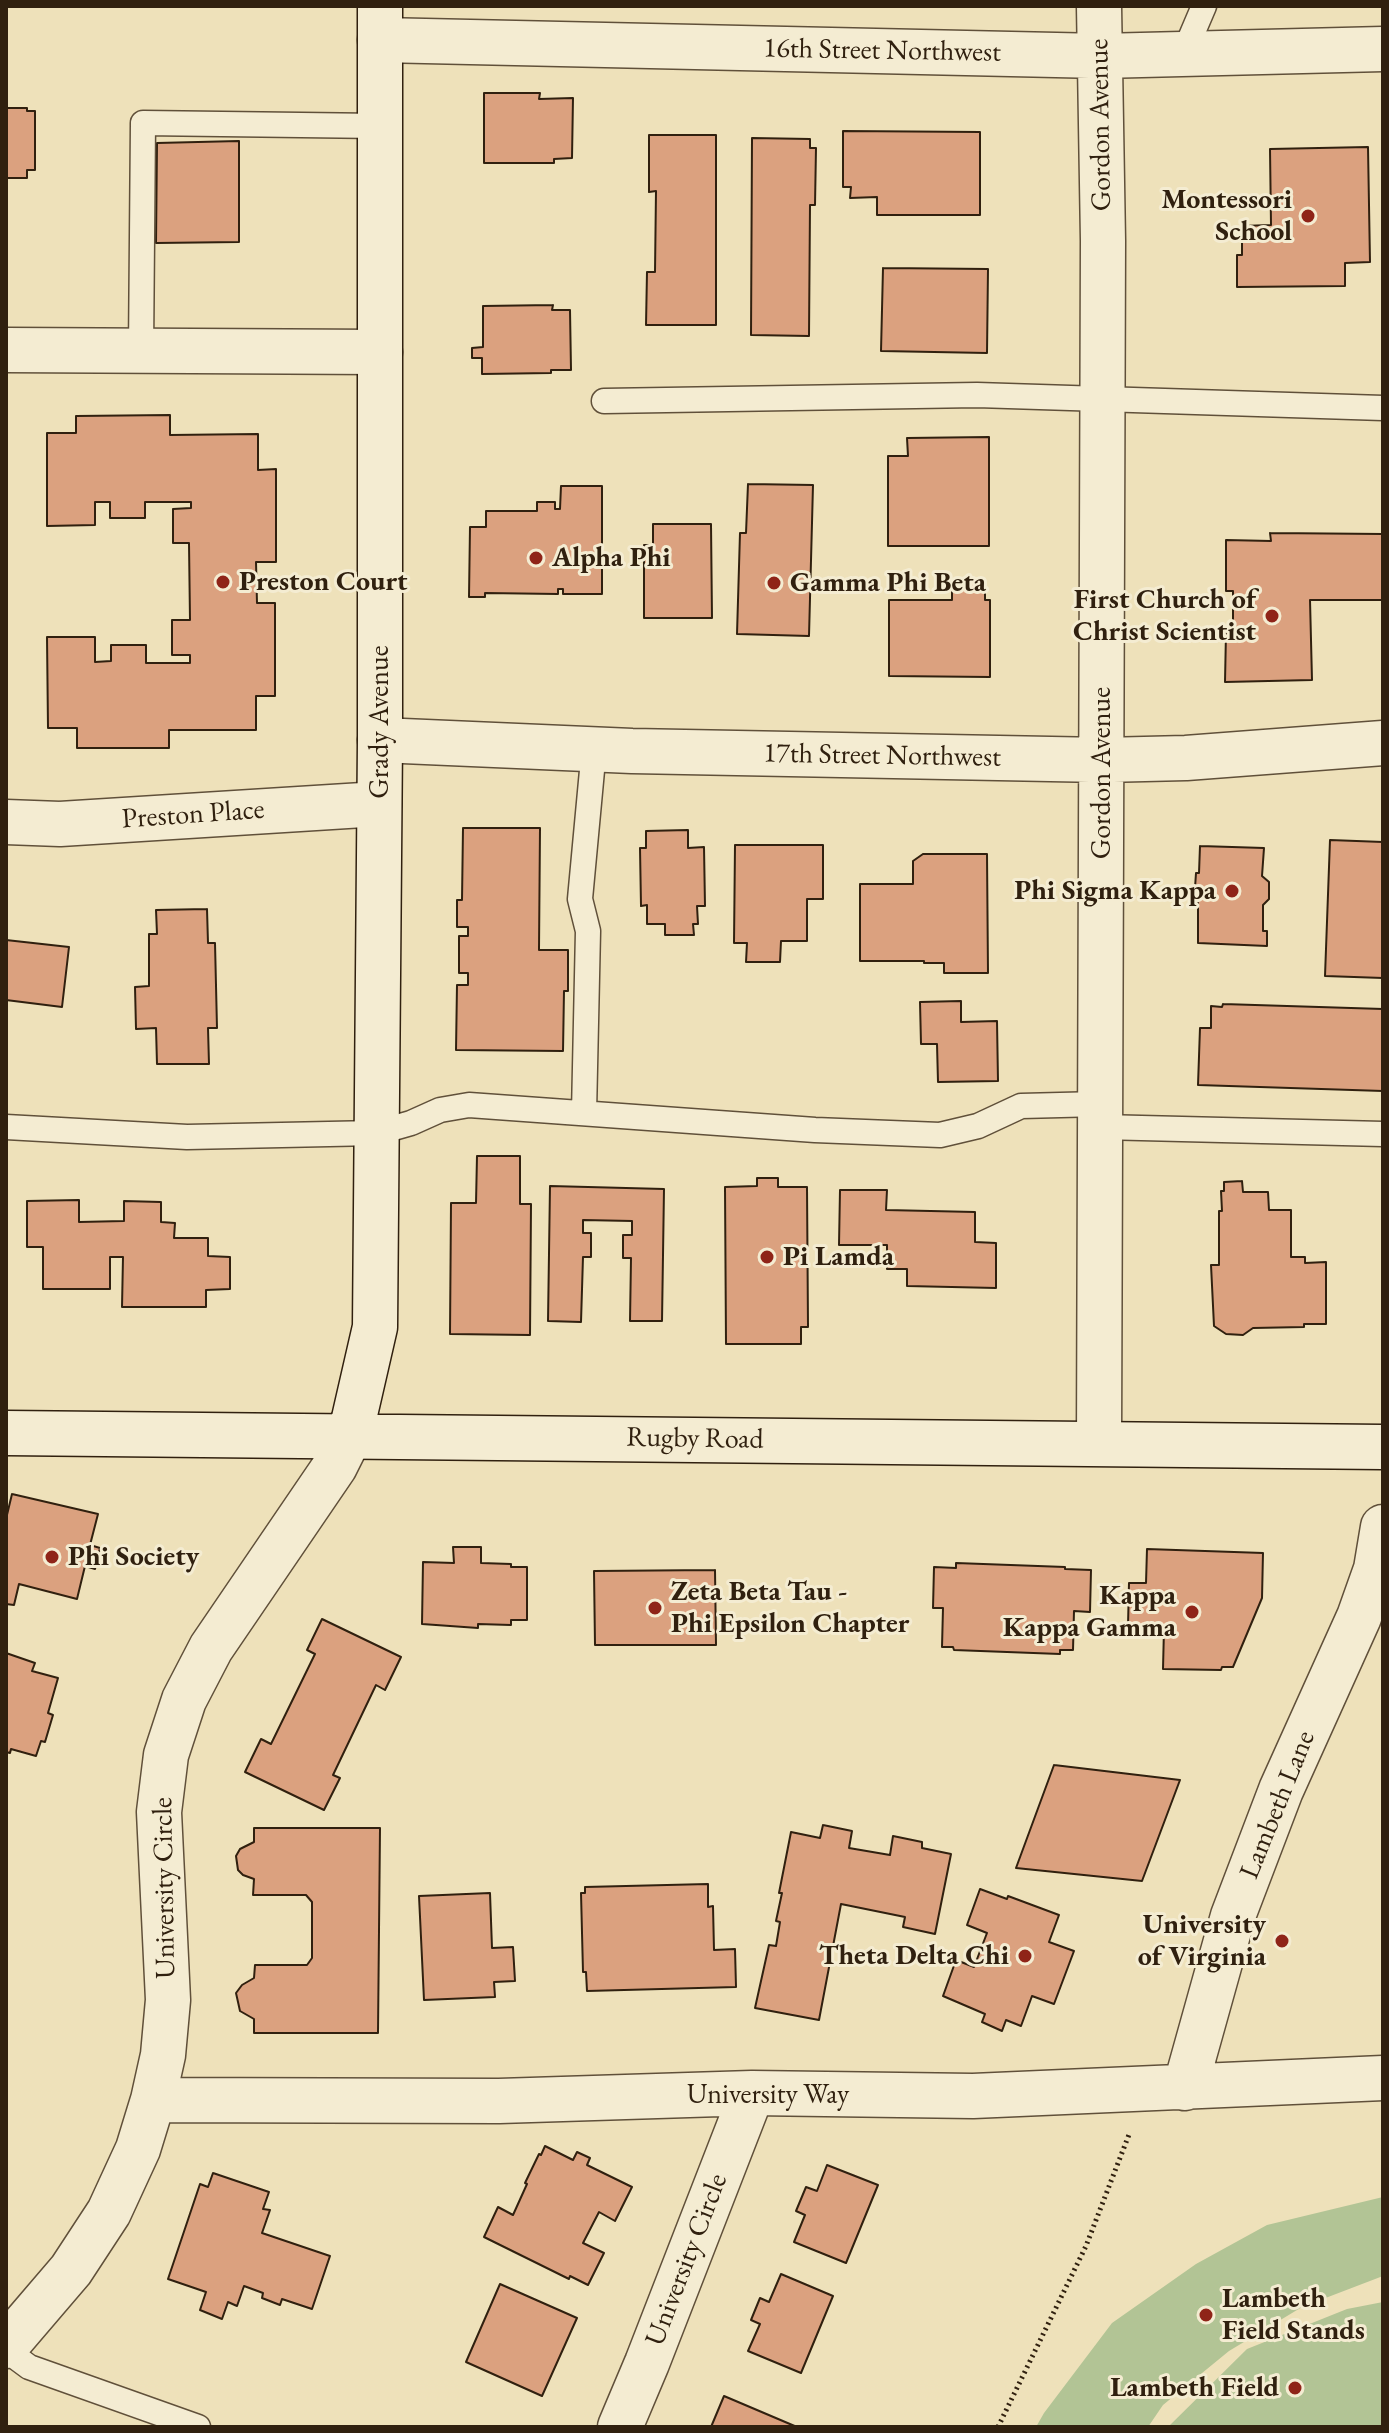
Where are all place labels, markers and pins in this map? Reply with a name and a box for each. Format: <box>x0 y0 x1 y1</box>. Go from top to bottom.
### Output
place label: Montessori School <box>1161 183 1292 249</box>
marker: Montessori School <box>1299 207 1317 225</box>
place label: Alpha Phi <box>552 541 671 575</box>
marker: Alpha Phi <box>527 549 545 567</box>
place label: Preston Court <box>239 565 408 599</box>
place label: Gamma Phi Beta <box>790 566 986 600</box>
marker: Preston Court <box>214 573 232 591</box>
marker: Gamma Phi Beta <box>765 574 783 592</box>
place label: First Church of Christ Scientist <box>1073 583 1256 649</box>
marker: First Church of Christ Scientist <box>1263 607 1281 625</box>
place label: Phi Sigma Kappa <box>1014 874 1216 908</box>
marker: Phi Sigma Kappa <box>1223 882 1241 900</box>
place label: Pi Lamda <box>783 1240 894 1274</box>
marker: Pi Lamda <box>758 1248 776 1266</box>
place label: Phi Society <box>68 1540 199 1574</box>
marker: Phi Society <box>43 1548 61 1566</box>
place label: Zeta Beta Tau - Phi Epsilon Chapter <box>671 1575 909 1641</box>
place label: Kappa Kappa Gamma <box>1003 1579 1176 1645</box>
marker: Zeta Beta Tau - Phi Epsilon Chapter <box>646 1599 664 1617</box>
marker: Kappa Kappa Gamma <box>1183 1603 1201 1621</box>
place label: University of Virginia <box>1138 1908 1266 1974</box>
marker: University of Virginia <box>1273 1932 1291 1950</box>
place label: Theta Delta Chi <box>819 1939 1009 1973</box>
marker: Theta Delta Chi <box>1016 1947 1034 1965</box>
place label: Lambeth Field Stands <box>1222 2282 1365 2348</box>
marker: Lambeth Field Stands <box>1197 2306 1215 2324</box>
place label: Lambeth Field <box>1110 2371 1279 2405</box>
marker: Lambeth Field <box>1286 2379 1304 2397</box>

